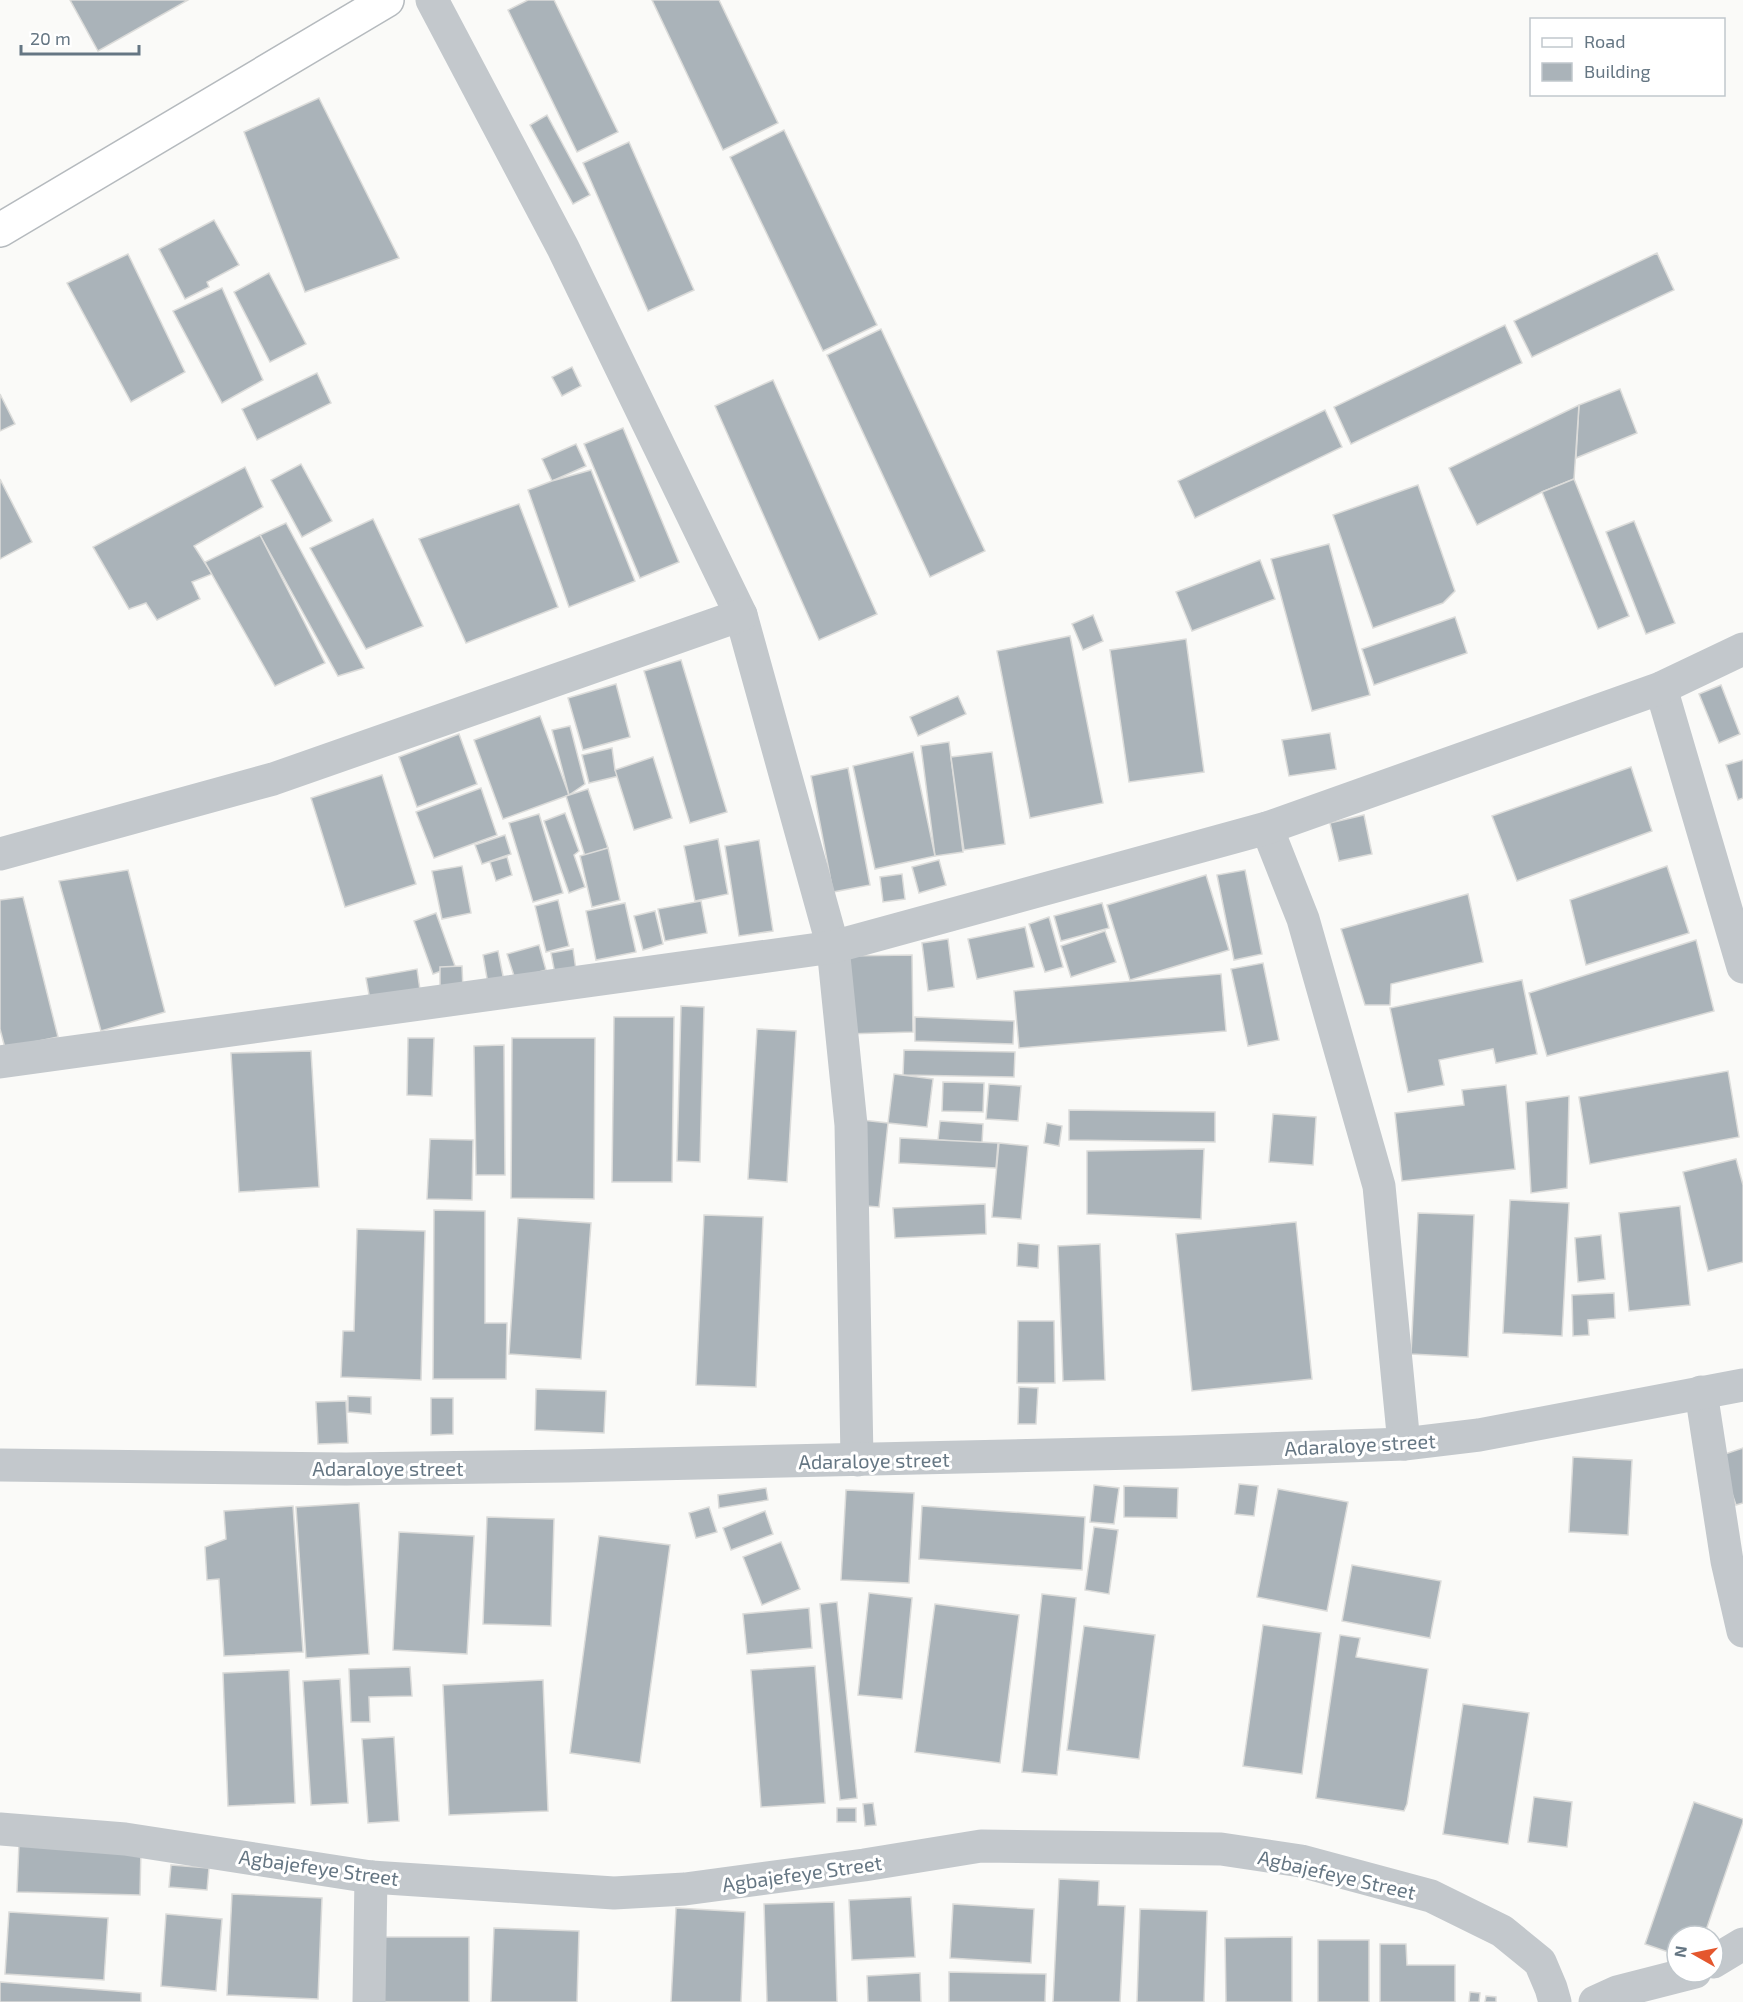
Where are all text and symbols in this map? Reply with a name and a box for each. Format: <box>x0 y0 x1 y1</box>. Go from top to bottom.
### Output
scale bar <box>21 18 140 56</box>
legend <box>1530 18 1725 96</box>
text: 20 m <box>30 27 71 49</box>
text: Road <box>1584 30 1625 52</box>
text: Building <box>1584 60 1651 82</box>
street label: Adaraloye street <box>1284 1428 1437 1460</box>
street label: Adaraloye street <box>798 1447 950 1473</box>
street label: Adaraloye street <box>312 1456 464 1480</box>
street label: Agbajefeye Street <box>238 1844 401 1890</box>
street label: Agbajefeye Street <box>1256 1844 1419 1904</box>
street label: Agbajefeye Street <box>721 1850 884 1896</box>
north arrow <box>1665 1924 1725 1984</box>
text: N <box>1669 1944 1690 1959</box>

